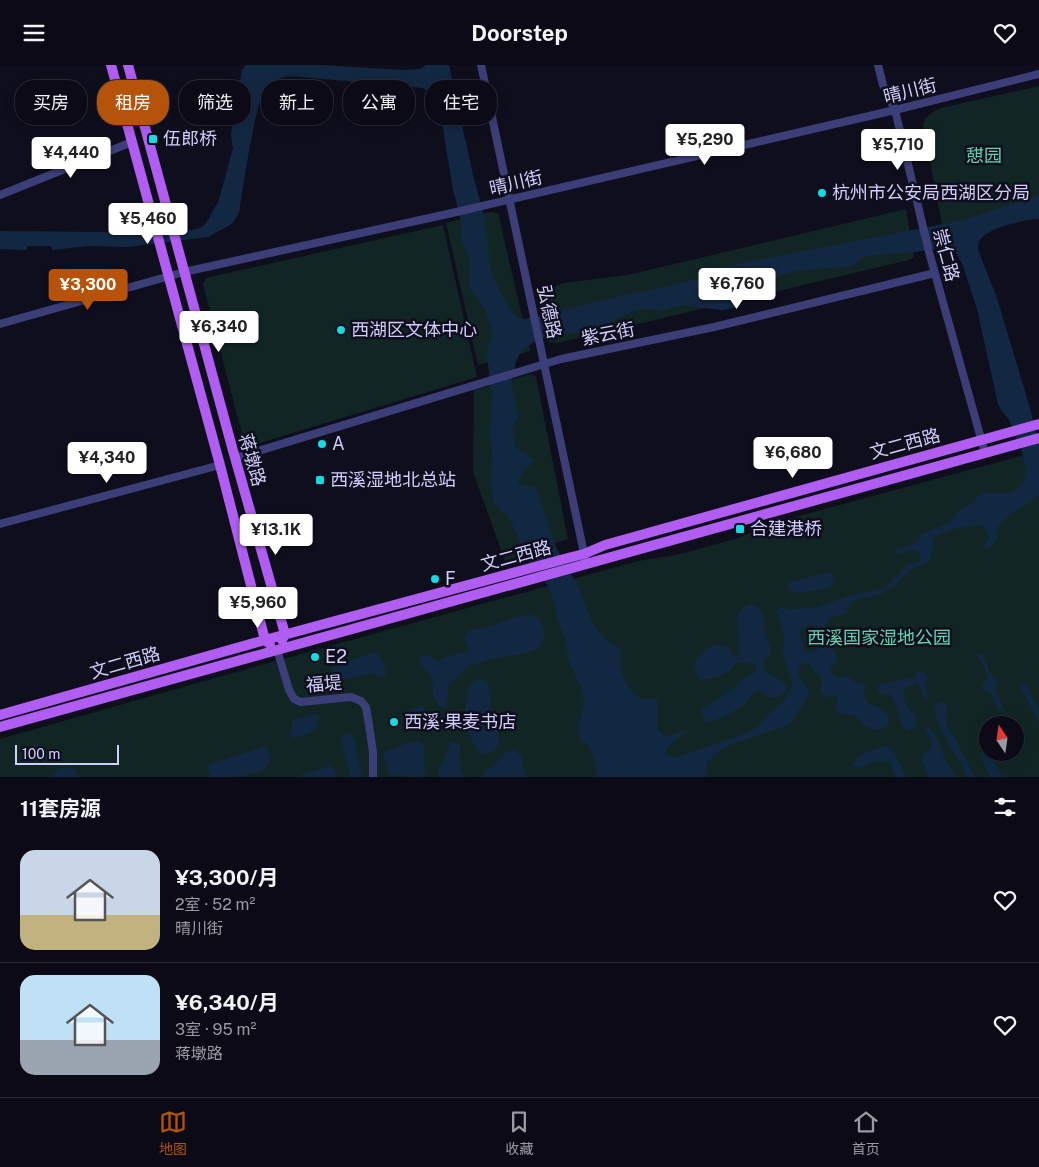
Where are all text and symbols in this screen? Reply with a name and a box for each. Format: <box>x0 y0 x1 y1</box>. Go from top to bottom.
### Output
icon: menu <box>20 19 48 47</box>
icon: heart <box>991 19 1019 47</box>
text: Doorstep <box>471 20 568 46</box>
street label: 晴川街 <box>881 74 939 107</box>
chip: 买房 <box>15 80 87 125</box>
chip: 租房 <box>97 80 169 125</box>
chip: 筛选 <box>179 80 251 125</box>
chip: 新上 <box>261 80 333 125</box>
chip: 公寓 <box>343 80 415 125</box>
chip: 住宅 <box>425 80 497 125</box>
pin: ¥5,290 <box>664 123 746 166</box>
place label: 伍郎桥 <box>163 128 217 149</box>
pin: ¥5,710 <box>857 129 939 171</box>
text: ¥5,290 <box>676 130 734 149</box>
marker: 伍郎桥 <box>147 133 159 145</box>
text: ¥5,710 <box>872 135 924 154</box>
pin: ¥4,440 <box>30 137 112 179</box>
text: ¥4,440 <box>43 143 99 162</box>
park label: 憇园 <box>966 145 1002 166</box>
street label: 晴川街 <box>487 166 545 199</box>
place label: 杭州市公安局西湖区分局 <box>832 182 1030 203</box>
marker: 杭州市公安局西湖区分局 <box>816 187 828 199</box>
pin: ¥5,460 <box>107 203 189 245</box>
text: ¥5,460 <box>119 209 177 228</box>
street label: 崇仁路 <box>929 226 964 284</box>
pin: ¥6,760 <box>696 267 778 310</box>
pin: ¥3,300 <box>47 269 129 311</box>
text: ¥6,760 <box>710 274 764 293</box>
text: ¥3,300 <box>60 275 116 294</box>
street label: 弘德路 <box>534 283 565 340</box>
pin: ¥6,340 <box>178 311 260 353</box>
text: ¥6,340 <box>191 317 247 336</box>
street label: 紫云街 <box>579 318 636 349</box>
place label: 西湖区文体中心 <box>351 319 477 340</box>
marker: 西湖区文体中心 <box>335 324 347 336</box>
street label: 文二西路 <box>867 424 942 463</box>
street label: 蒋墩路 <box>235 431 270 489</box>
place label: A <box>332 433 345 454</box>
pin: ¥6,680 <box>752 437 834 479</box>
marker: A <box>316 438 328 450</box>
pin: ¥4,340 <box>66 441 148 484</box>
text: ¥6,680 <box>764 443 822 462</box>
text: ¥4,340 <box>79 448 135 467</box>
place label: 西溪湿地北总站 <box>330 469 456 490</box>
marker: 西溪湿地北总站 <box>314 474 326 486</box>
pin: ¥13.1K <box>235 513 317 556</box>
place label: 合建港桥 <box>750 518 822 539</box>
text: ¥13.1K <box>251 520 301 539</box>
marker: 合建港桥 <box>734 523 746 535</box>
street label: 文二西路 <box>478 536 553 575</box>
place label: F <box>445 568 456 589</box>
marker: F <box>429 573 441 585</box>
pin: ¥5,960 <box>217 587 299 629</box>
text: ¥5,960 <box>229 593 287 612</box>
park label: 西溪国家湿地公园 <box>807 627 951 648</box>
street label: 文二西路 <box>87 643 162 683</box>
place label: E2 <box>325 646 347 667</box>
marker: E2 <box>309 651 321 663</box>
street label: 福堤 <box>305 671 343 696</box>
place label: 西溪·果麦书店 <box>404 711 516 732</box>
marker: 西溪·果麦书店 <box>388 716 400 728</box>
north arrow <box>979 716 1024 761</box>
map controls <box>979 716 1024 761</box>
scale bar <box>15 742 119 765</box>
text: 100 m <box>22 746 60 762</box>
icon: filters <box>991 793 1019 821</box>
text: 11套房源 <box>20 796 101 821</box>
text: ¥3,300/月 <box>175 865 279 890</box>
icon: home <box>60 870 120 930</box>
icon: heart <box>991 886 1019 914</box>
text: 2室 · 52 m² <box>175 895 255 914</box>
text: 晴川街 <box>175 919 223 938</box>
text: ¥6,340/月 <box>175 990 279 1015</box>
icon: home <box>60 995 120 1055</box>
icon: heart <box>991 1011 1019 1039</box>
text: 3室 · 95 m² <box>175 1020 256 1039</box>
text: 蒋墩路 <box>175 1044 223 1063</box>
tab: 地图 <box>159 1108 187 1158</box>
tab: 收藏 <box>505 1108 533 1158</box>
tab: 首页 <box>852 1108 880 1158</box>

